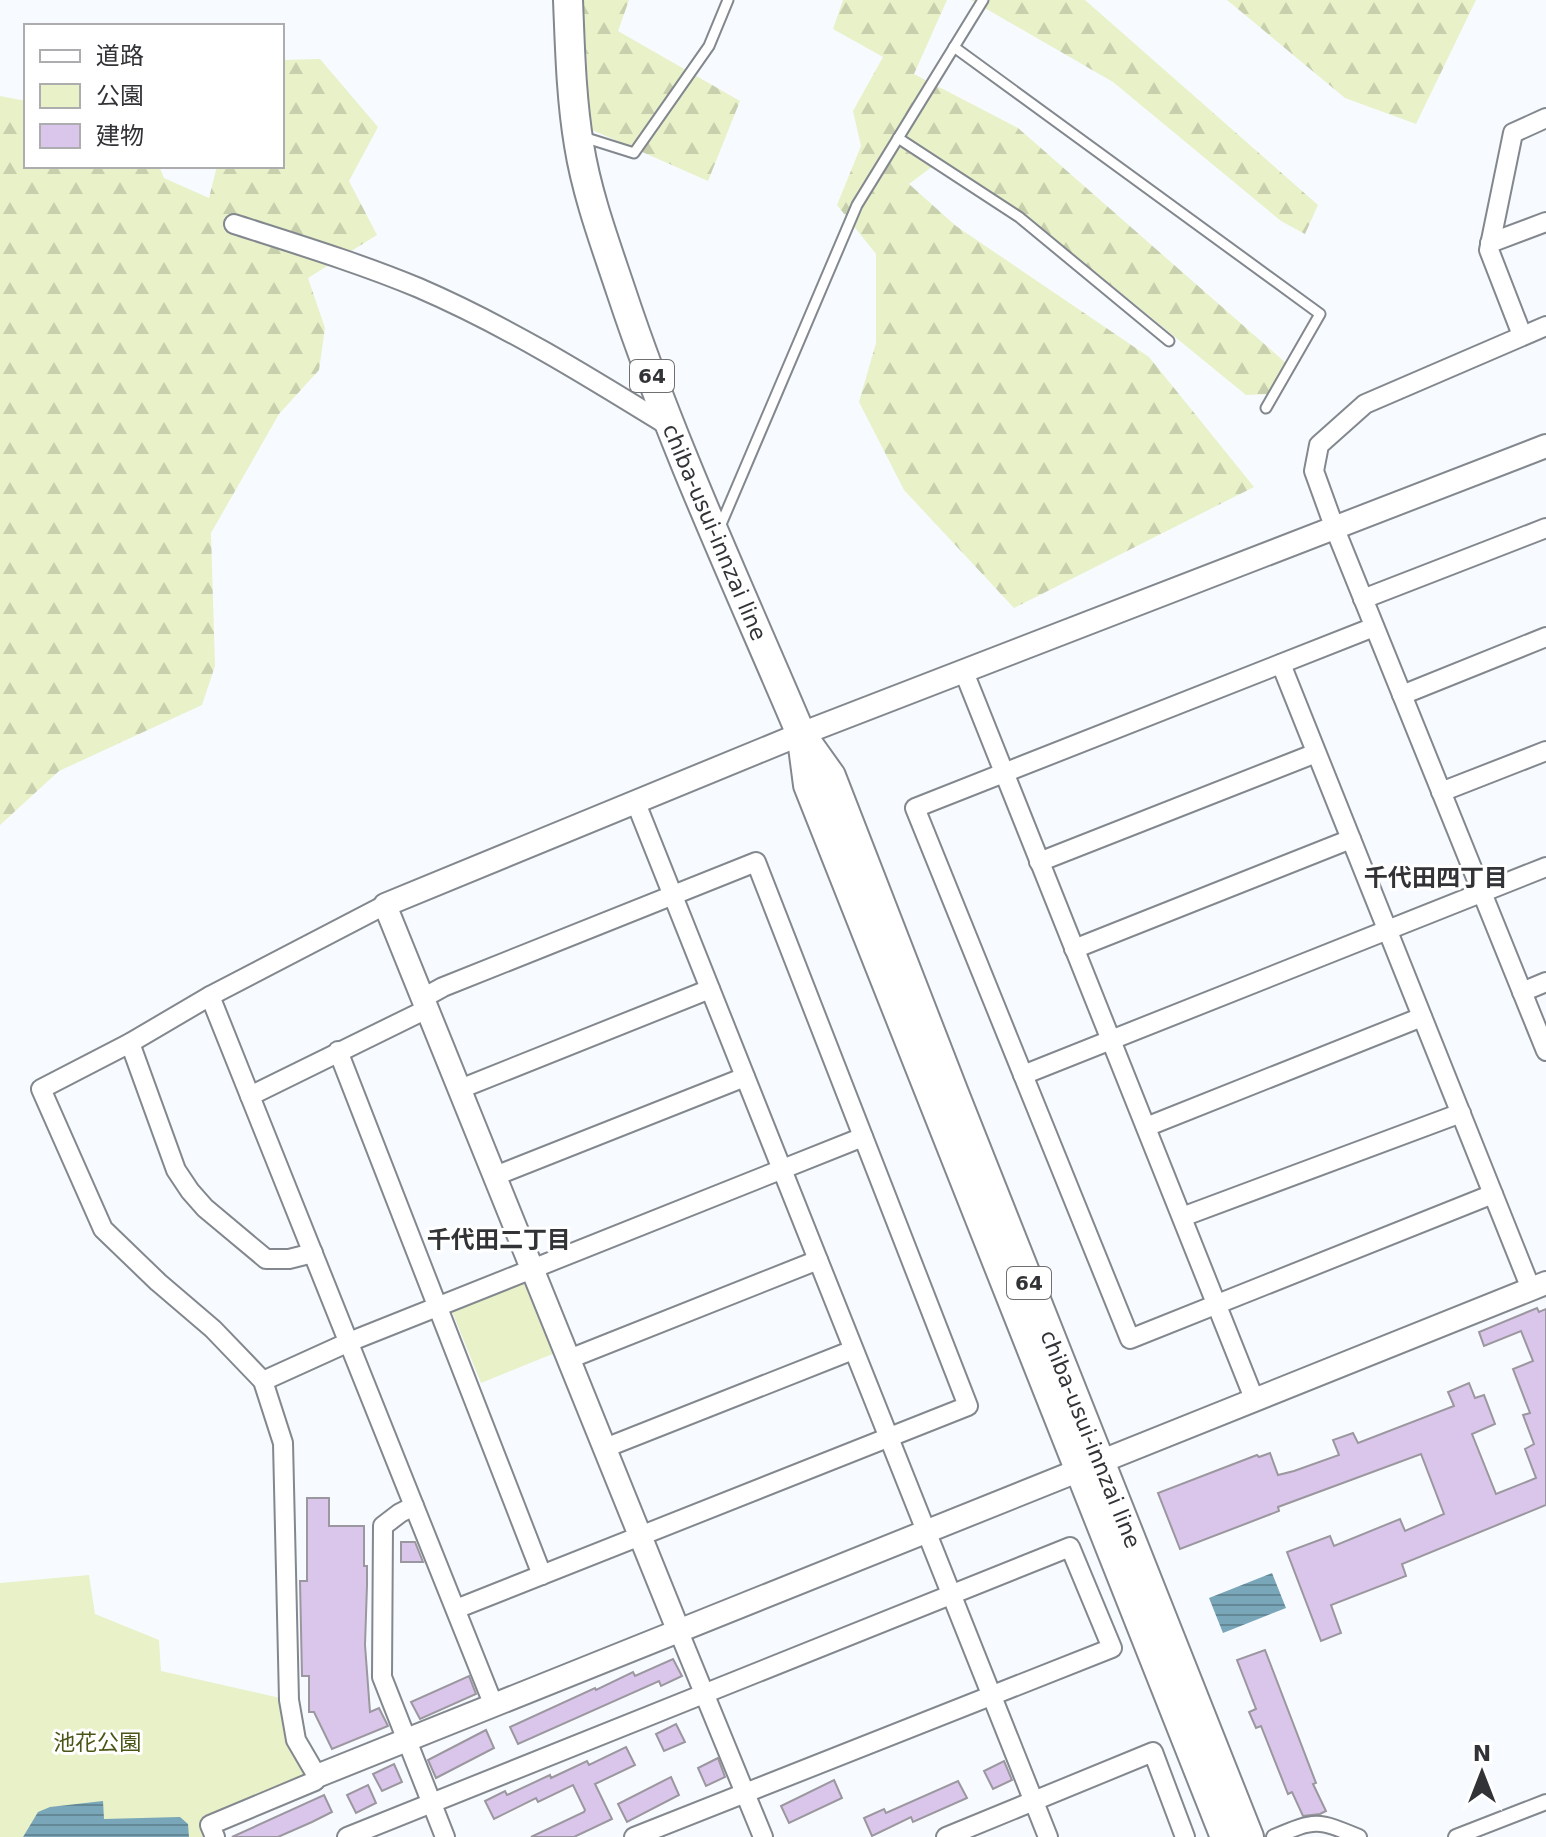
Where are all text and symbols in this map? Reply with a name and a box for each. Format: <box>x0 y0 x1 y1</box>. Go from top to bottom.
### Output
legend <box>24 24 284 168</box>
text: 道路 <box>96 42 144 70</box>
text: 公園 <box>96 82 144 110</box>
text: 建物 <box>96 122 144 150</box>
road number: 64 <box>630 360 674 392</box>
street label: chiba-usui-innzai line <box>658 420 772 644</box>
district label: 千代田四丁目 <box>1364 864 1508 892</box>
district label: 千代田二丁目 <box>427 1226 571 1254</box>
road number: 64 <box>1007 1267 1051 1299</box>
street label: chiba-usui-innzai line <box>1035 1327 1146 1552</box>
park label: 池花公園 <box>53 1730 141 1755</box>
north arrow <box>1442 1733 1522 1813</box>
text: N <box>1473 1741 1491 1766</box>

